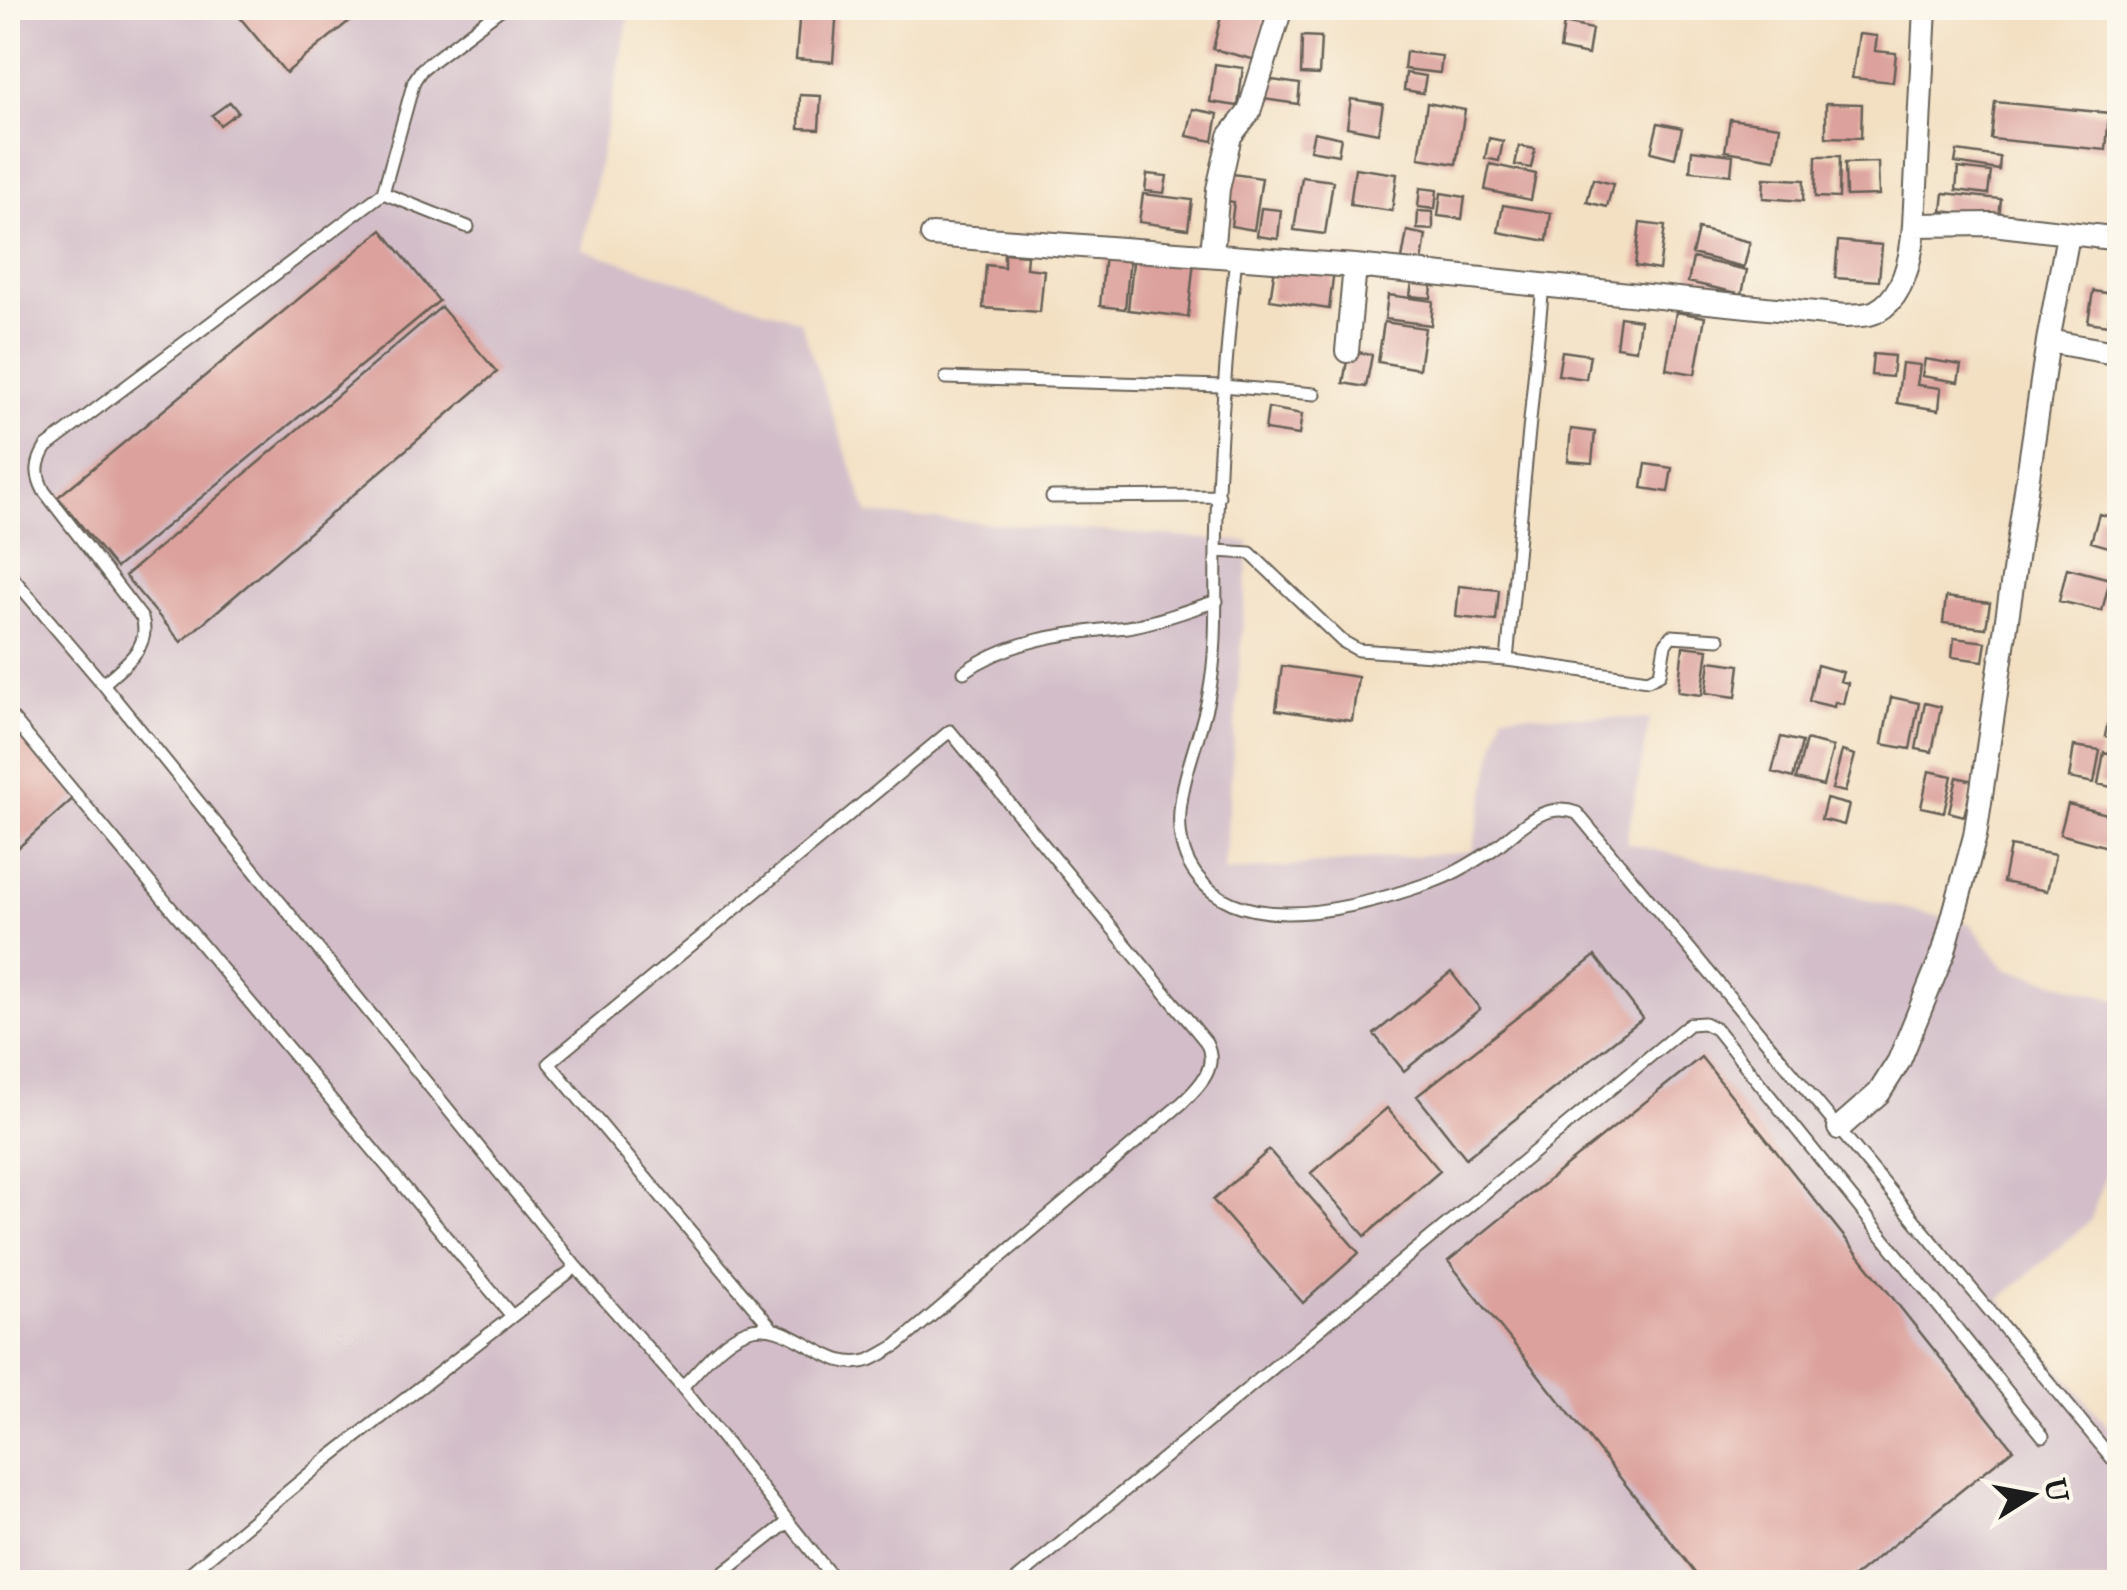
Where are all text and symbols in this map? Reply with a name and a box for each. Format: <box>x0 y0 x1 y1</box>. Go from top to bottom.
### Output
north arrow <box>1982 1445 2082 1545</box>
text: U <box>2036 1476 2075 1506</box>

